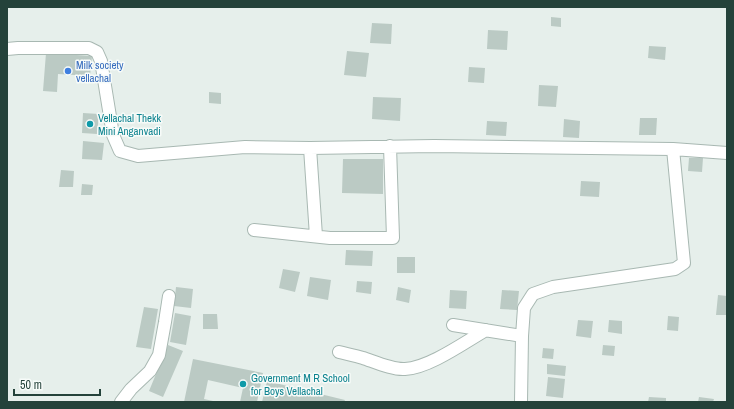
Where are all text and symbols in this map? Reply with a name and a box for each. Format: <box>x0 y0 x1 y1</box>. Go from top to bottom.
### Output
place label: Milk society vellachal <box>76 58 124 85</box>
marker: Milk society vellachal <box>63 66 73 76</box>
place label: Vellachal Thekk Mini Anganvadi <box>98 111 162 138</box>
marker: Vellachal Thekk Mini Anganvadi <box>85 119 95 129</box>
scale bar <box>14 371 100 397</box>
place label: Government M R School for Boys Vellachal <box>251 371 350 398</box>
text: 50 m <box>20 377 42 393</box>
marker: Government M R School for Boys Vellachal <box>238 379 248 389</box>

